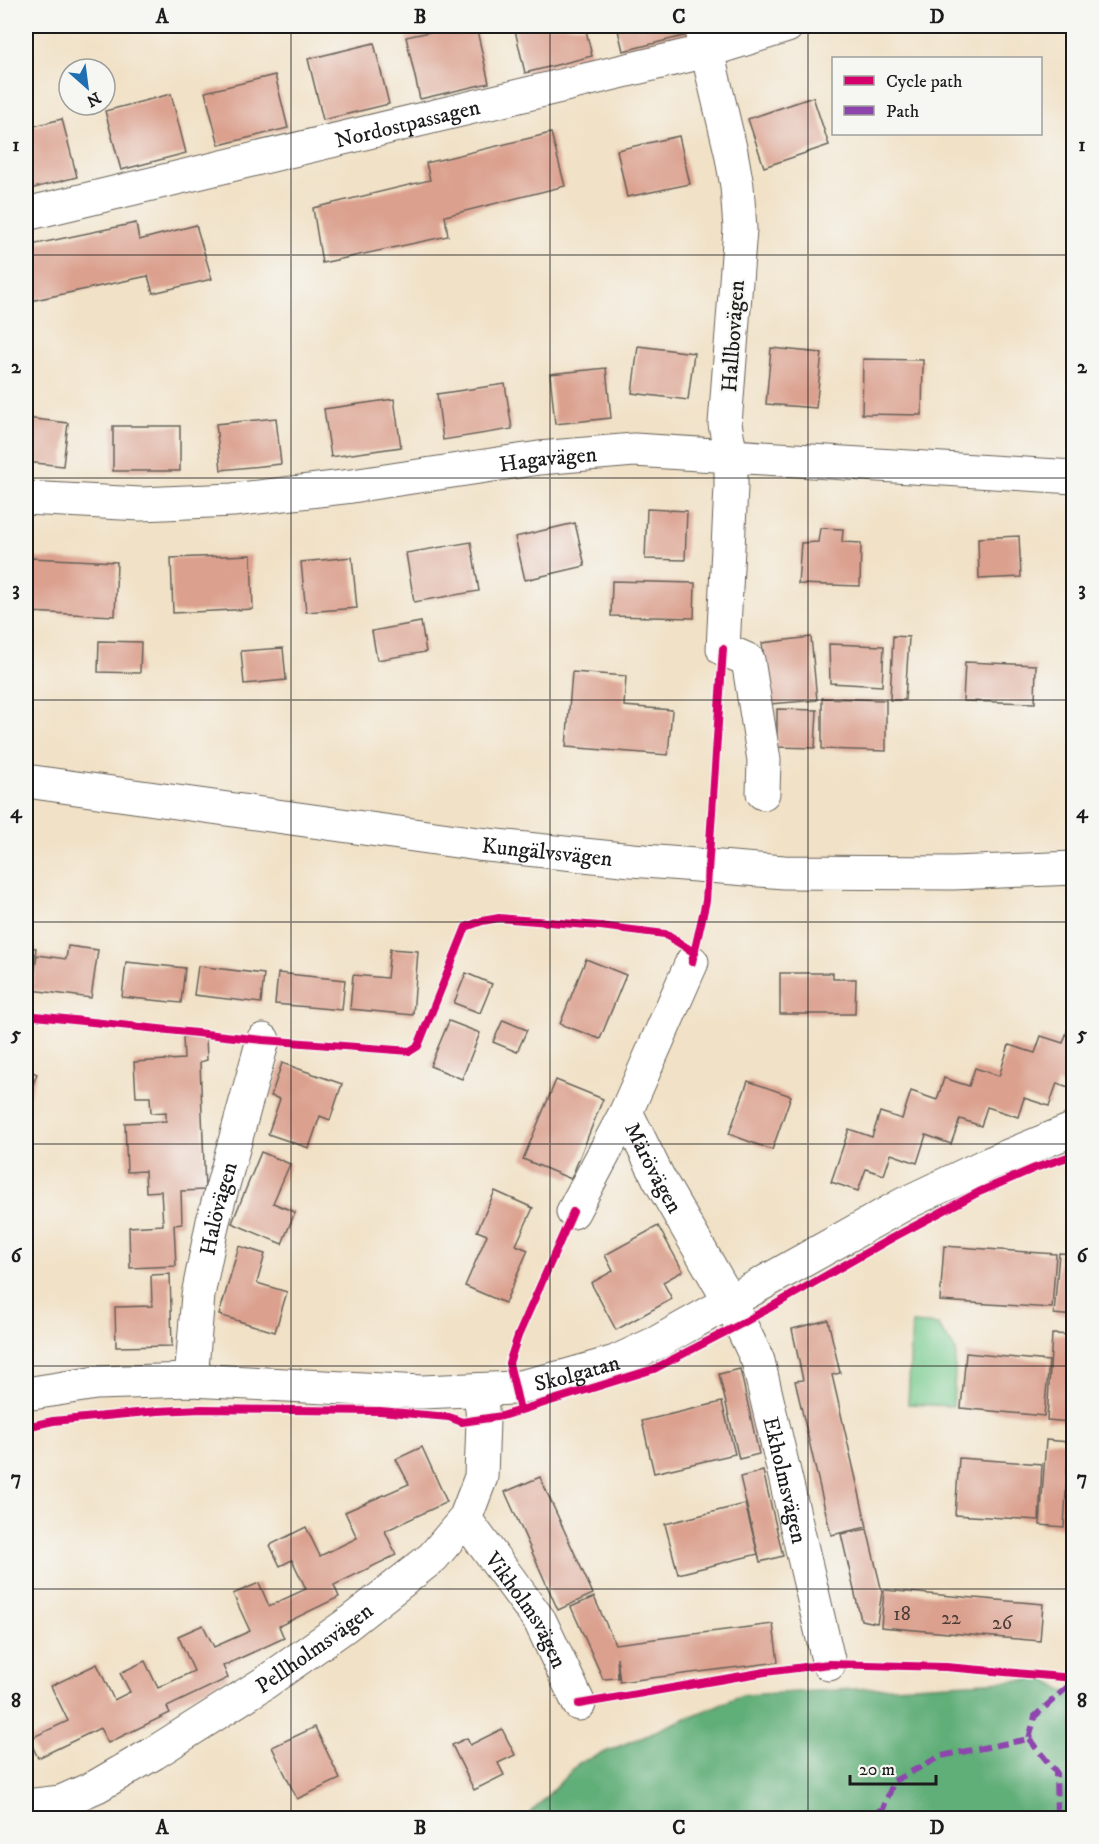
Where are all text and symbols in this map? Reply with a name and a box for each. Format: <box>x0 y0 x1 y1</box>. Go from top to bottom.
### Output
text: A <box>155 5 170 30</box>
text: B <box>414 5 426 30</box>
text: C <box>672 5 686 30</box>
text: D <box>930 5 945 30</box>
north arrow <box>57 57 117 117</box>
legend <box>832 57 1042 135</box>
text: Cycle path <box>886 71 963 93</box>
text: N <box>83 87 104 111</box>
street label: Nordostpassagen <box>332 94 483 155</box>
text: Path <box>886 101 920 123</box>
text: 1 <box>12 133 20 158</box>
text: 1 <box>1078 133 1086 158</box>
street label: Hallbovägen <box>716 279 751 393</box>
text: 2 <box>11 355 22 380</box>
text: 2 <box>1077 355 1088 380</box>
street label: Hagavägen <box>497 441 599 479</box>
text: 3 <box>12 577 20 602</box>
text: 3 <box>1078 577 1086 602</box>
text: 4 <box>10 800 23 825</box>
text: 4 <box>1076 800 1089 825</box>
street label: Kungälvsvägen <box>480 832 614 873</box>
text: 5 <box>10 1022 21 1047</box>
text: 5 <box>1076 1022 1087 1047</box>
street label: Märövägen <box>618 1118 688 1219</box>
street label: Halövägen <box>194 1159 244 1258</box>
text: 6 <box>11 1244 23 1269</box>
text: 6 <box>1077 1244 1089 1269</box>
street label: Skolgatan <box>532 1349 624 1398</box>
street label: Ekholmsvägen <box>756 1414 812 1547</box>
text: 7 <box>11 1466 21 1491</box>
text: 7 <box>1077 1466 1087 1491</box>
street label: Vikholmsvägen <box>478 1546 572 1673</box>
street label: Pellholmsvägen <box>251 1597 379 1700</box>
house number: 18 <box>893 1602 911 1627</box>
house number: 22 <box>941 1606 961 1631</box>
house number: 26 <box>992 1611 1013 1636</box>
text: 8 <box>11 1689 21 1714</box>
text: 8 <box>1077 1689 1087 1714</box>
scale bar <box>850 1748 936 1786</box>
text: 20 m <box>859 1759 895 1781</box>
text: A <box>155 1816 170 1841</box>
text: B <box>414 1816 426 1841</box>
text: C <box>672 1816 686 1841</box>
text: D <box>930 1816 945 1841</box>

